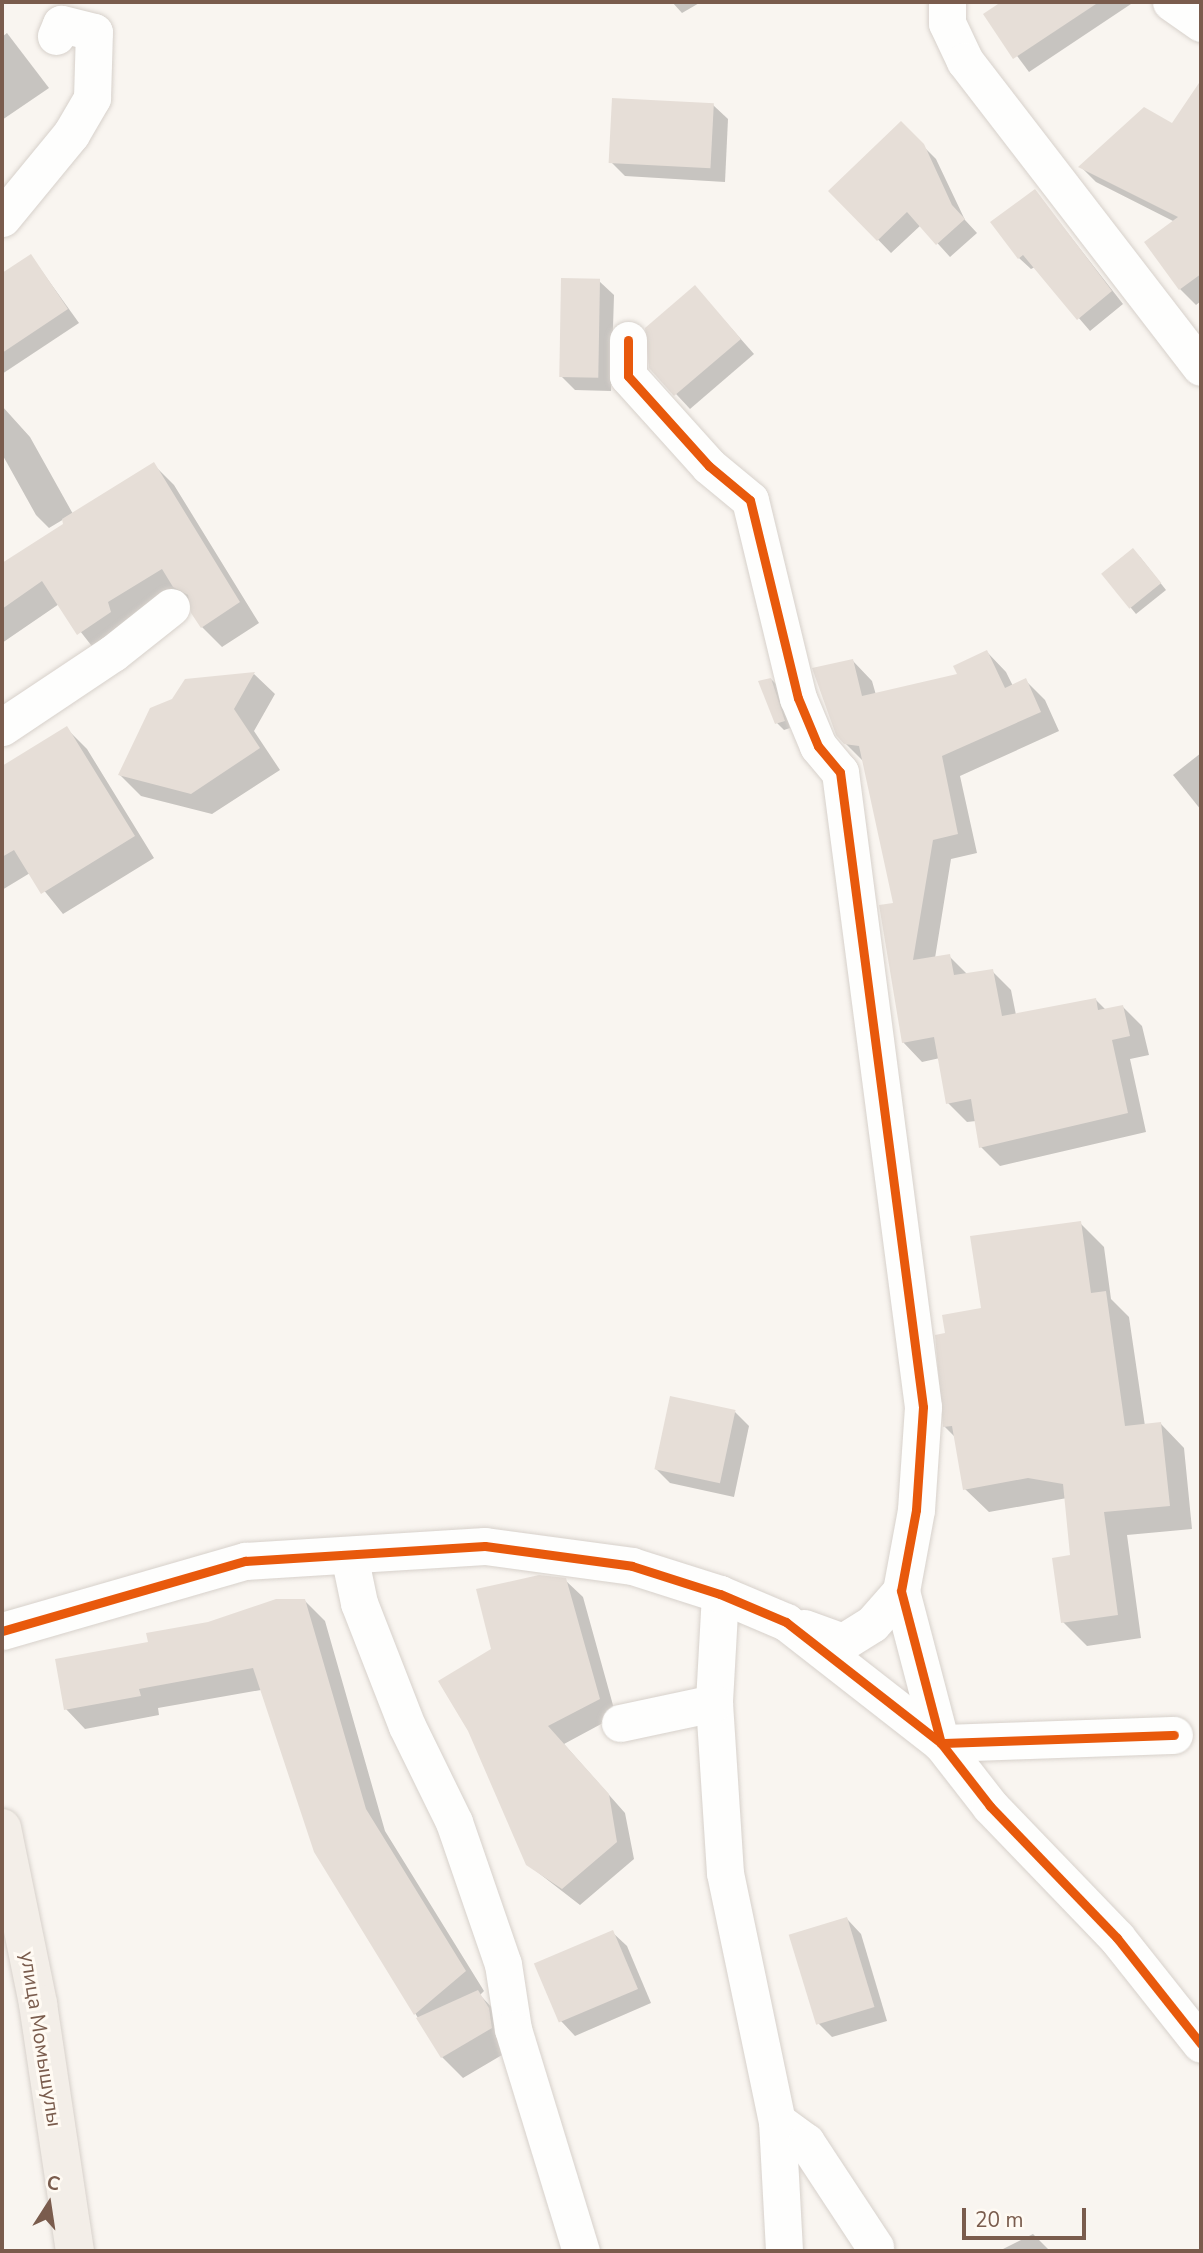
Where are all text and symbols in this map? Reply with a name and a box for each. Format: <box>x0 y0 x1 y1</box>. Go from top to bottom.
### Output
street label: улица Момышулы <box>15 1949 67 2129</box>
north arrow <box>14 2169 84 2239</box>
text: С <box>44 2169 62 2198</box>
scale bar <box>965 2194 1089 2238</box>
text: 20 m <box>975 2206 1024 2234</box>

